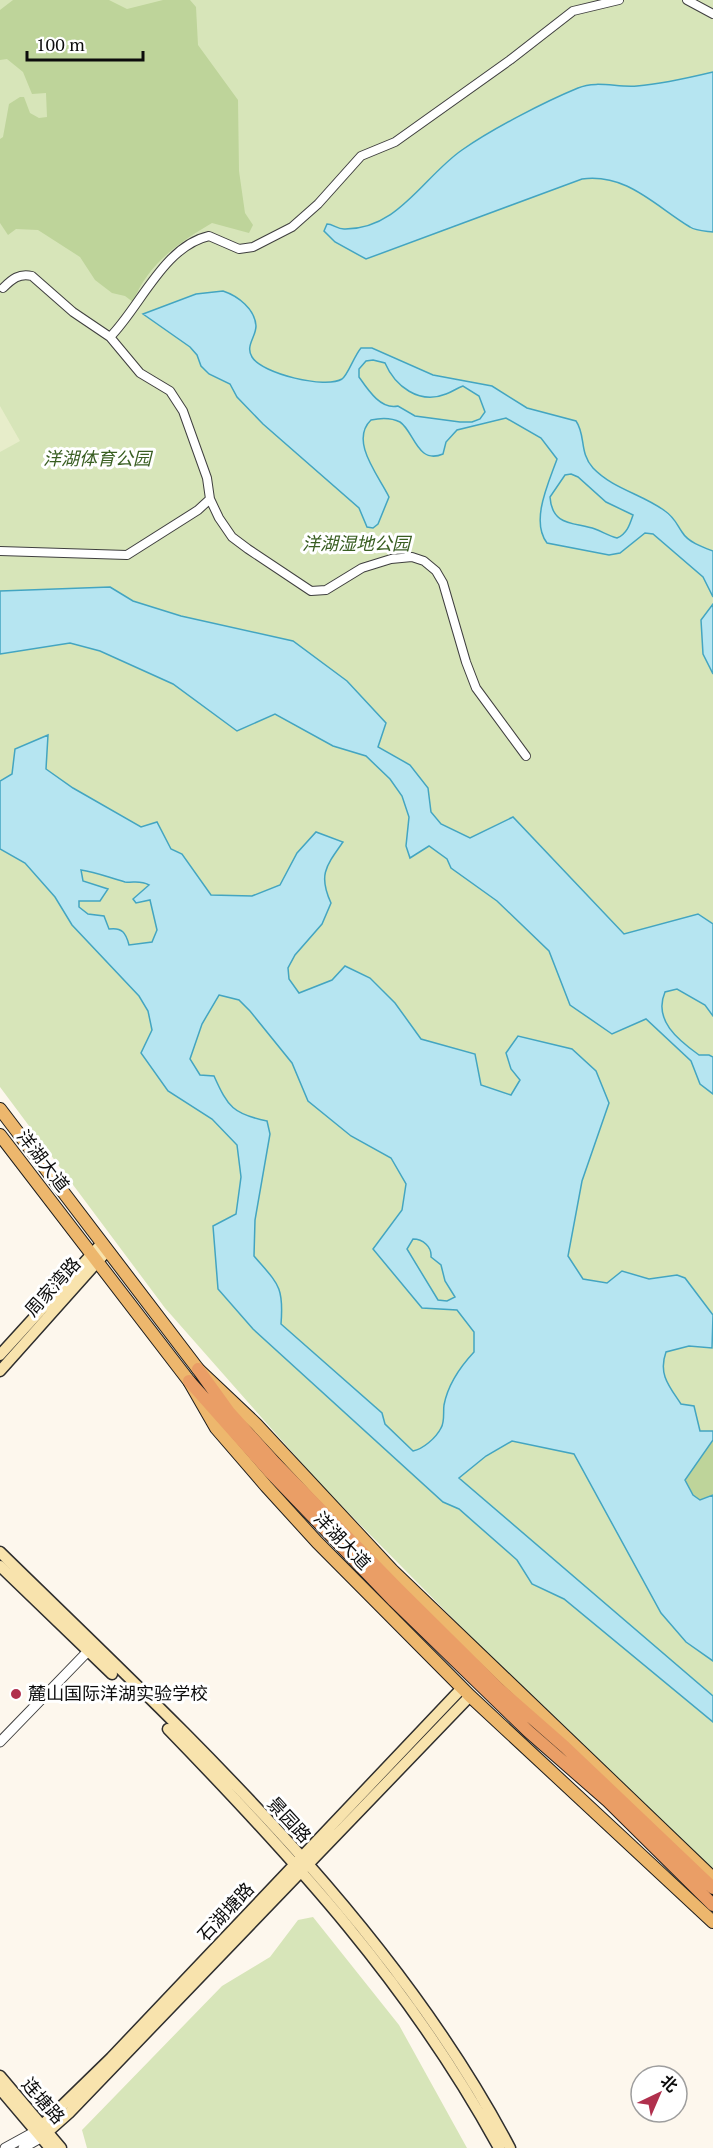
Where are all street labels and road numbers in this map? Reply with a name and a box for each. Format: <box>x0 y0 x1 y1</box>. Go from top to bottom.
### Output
street label: 洋湖大道 <box>12 1125 75 1196</box>
street label: 周家湾路 <box>19 1252 85 1321</box>
street label: 洋湖大道 <box>309 1506 376 1575</box>
street label: 景园路 <box>263 1791 317 1847</box>
street label: 石湖塘路 <box>192 1877 259 1946</box>
street label: 连塘路 <box>17 2072 71 2129</box>

